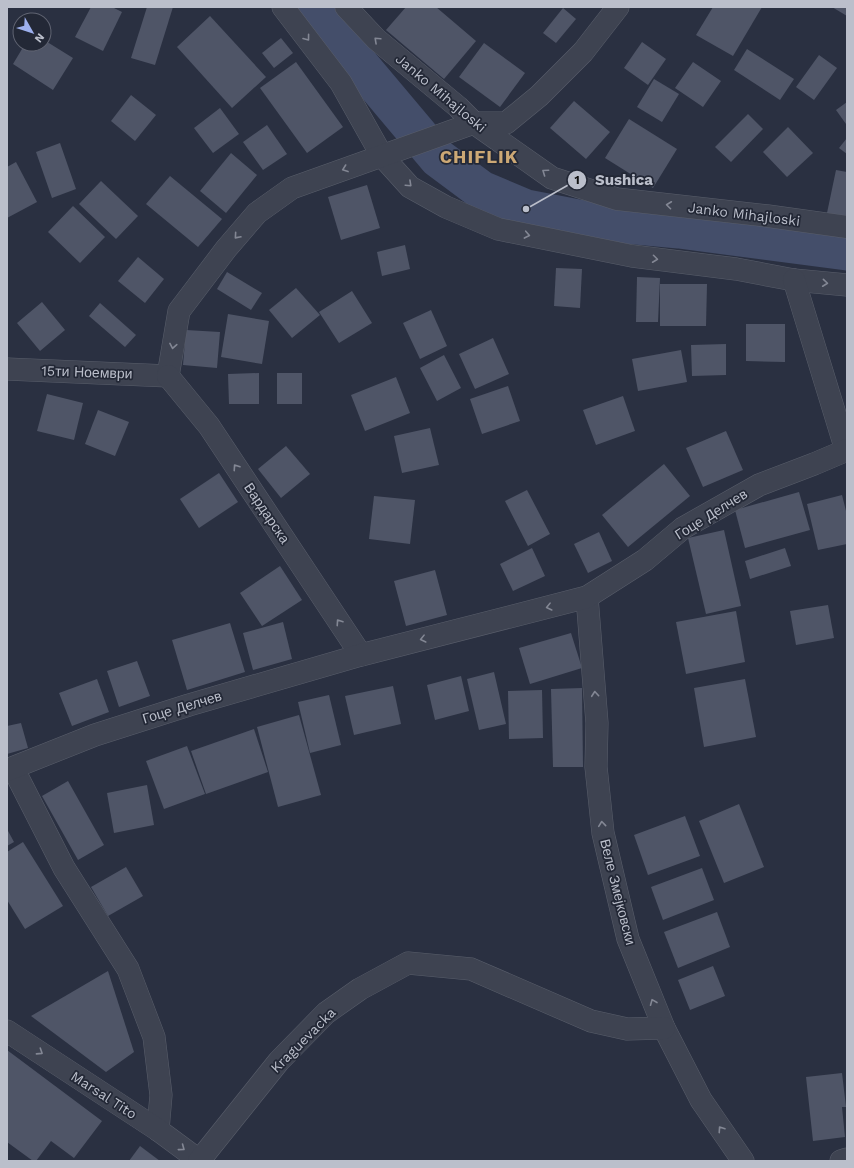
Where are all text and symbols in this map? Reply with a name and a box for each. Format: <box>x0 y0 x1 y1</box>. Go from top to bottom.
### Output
north arrow <box>12 12 52 52</box>
text: N <box>32 31 47 45</box>
one-way arrow <box>302 34 309 41</box>
one-way arrow <box>374 37 382 45</box>
street label: Janko Mihajloski <box>393 51 489 135</box>
district label: CHIFLIK <box>440 146 518 167</box>
one-way arrow <box>342 164 349 173</box>
callout: Sushica <box>567 167 661 194</box>
one-way arrow <box>542 169 549 177</box>
text: Sushica <box>595 171 653 189</box>
text: 1 <box>574 173 580 187</box>
one-way arrow <box>404 180 411 187</box>
street label: Janko Mihajloski <box>687 199 801 229</box>
one-way arrow <box>666 201 672 210</box>
one-way arrow <box>524 230 530 239</box>
one-way arrow <box>234 231 242 239</box>
one-way arrow <box>652 254 658 263</box>
one-way arrow <box>822 278 828 287</box>
one-way arrow <box>169 343 178 349</box>
street label: 15ти Ноември <box>41 362 133 382</box>
one-way arrow <box>233 464 241 471</box>
street label: Вардарска <box>241 480 293 546</box>
street label: Гоце Делчев <box>672 485 750 543</box>
one-way arrow <box>545 602 552 610</box>
one-way arrow <box>336 619 344 626</box>
one-way arrow <box>420 634 426 642</box>
street label: Гоце Делчев <box>140 687 224 727</box>
one-way arrow <box>591 691 600 697</box>
one-way arrow <box>598 821 607 827</box>
street label: Веле Змејковски <box>597 837 639 947</box>
one-way arrow <box>650 998 658 1005</box>
street label: Kraguevacka <box>267 1004 339 1076</box>
one-way arrow <box>36 1047 43 1055</box>
street label: Marsal Tito <box>68 1068 140 1122</box>
one-way arrow <box>718 1126 726 1133</box>
one-way arrow <box>178 1143 185 1150</box>

